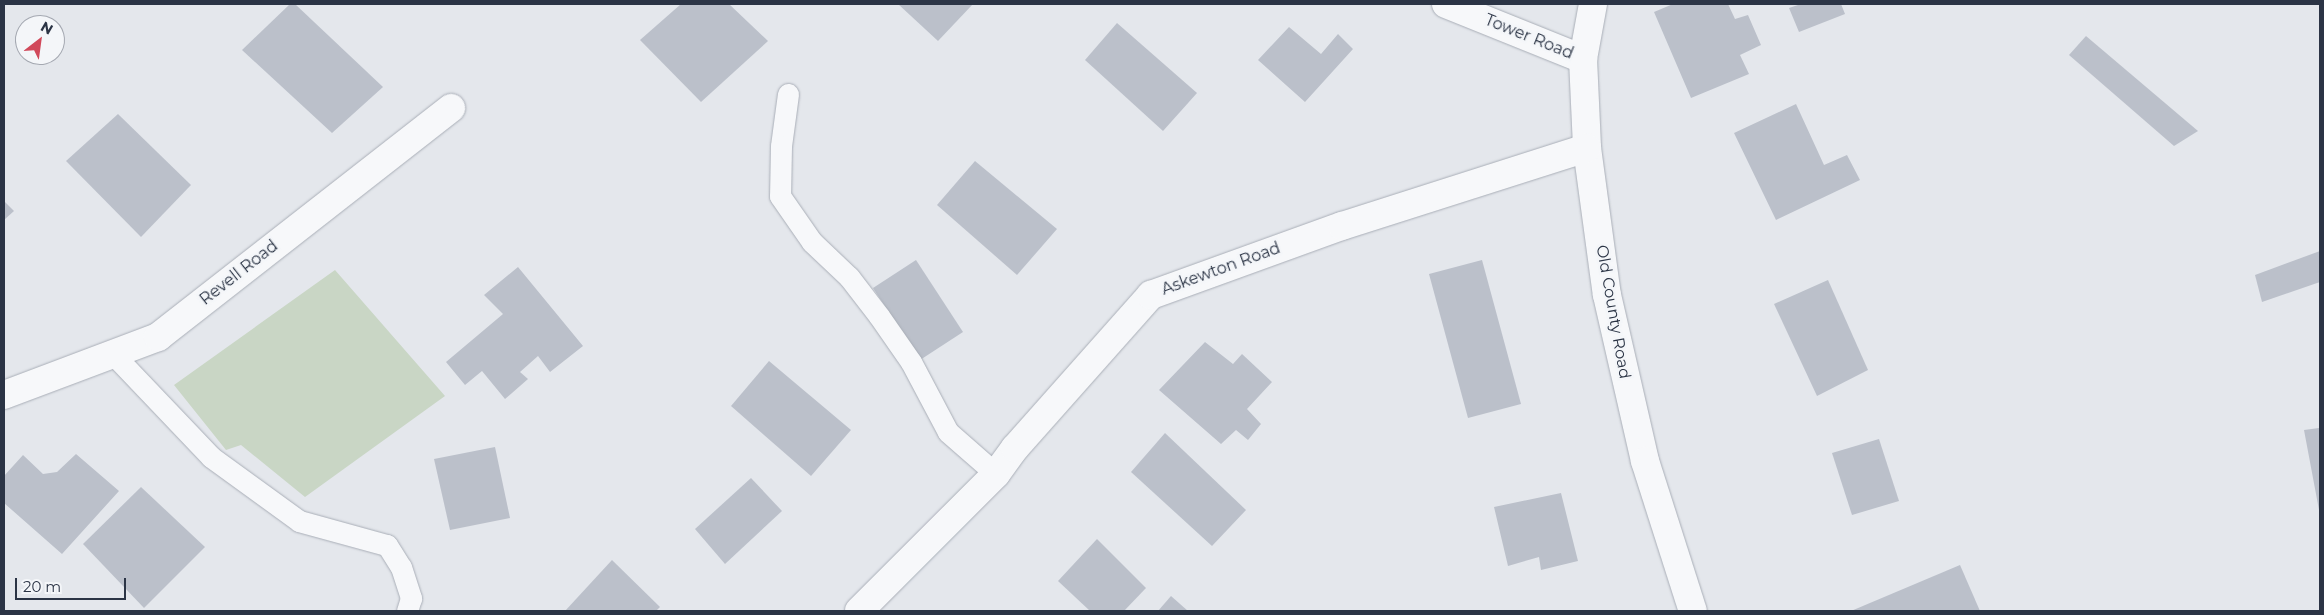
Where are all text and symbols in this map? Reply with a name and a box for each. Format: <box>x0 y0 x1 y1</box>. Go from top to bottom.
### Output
street label: Tower Road <box>1482 10 1576 64</box>
north arrow <box>15 15 65 65</box>
text: N <box>38 17 56 38</box>
street label: Revell Road <box>196 237 282 309</box>
street label: Askewton Road <box>1159 239 1283 299</box>
street label: Old County Road <box>1592 243 1634 381</box>
scale bar <box>18 568 129 600</box>
text: 20 m <box>23 577 61 596</box>

